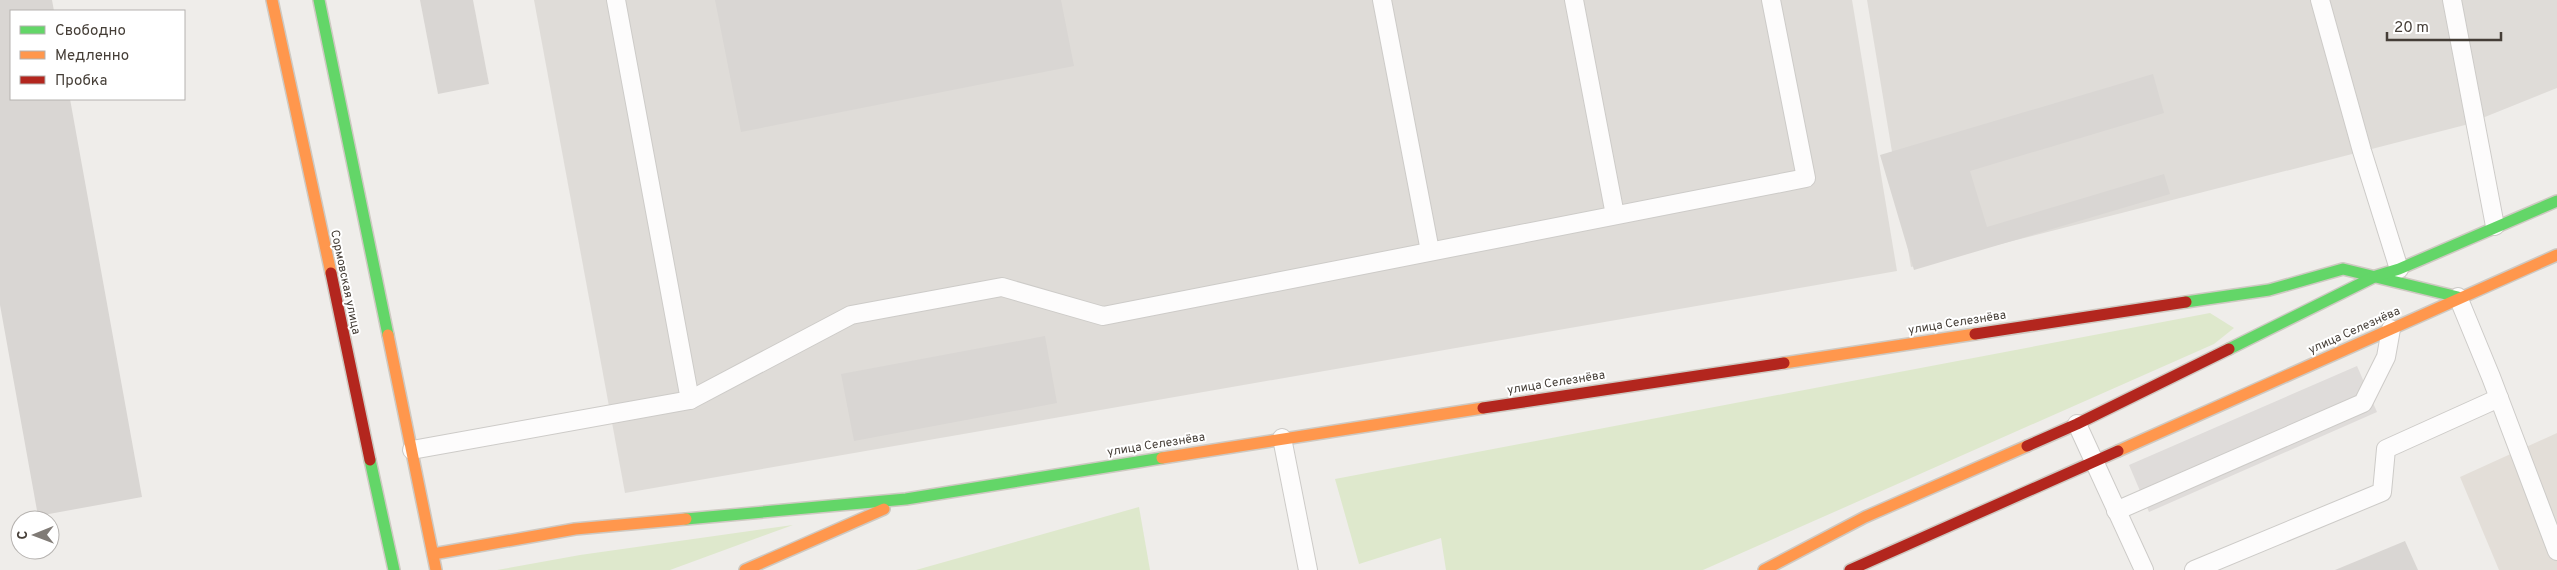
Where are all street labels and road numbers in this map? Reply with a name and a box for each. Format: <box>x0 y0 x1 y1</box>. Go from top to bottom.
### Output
street label: Сормовская улица <box>326 228 364 336</box>
street label: улица Селезнёва <box>2306 304 2403 358</box>
street label: улица Селезнёва <box>1907 307 2007 339</box>
street label: улица Селезнёва <box>1506 367 1606 399</box>
street label: улица Селезнёва <box>1106 429 1206 461</box>

